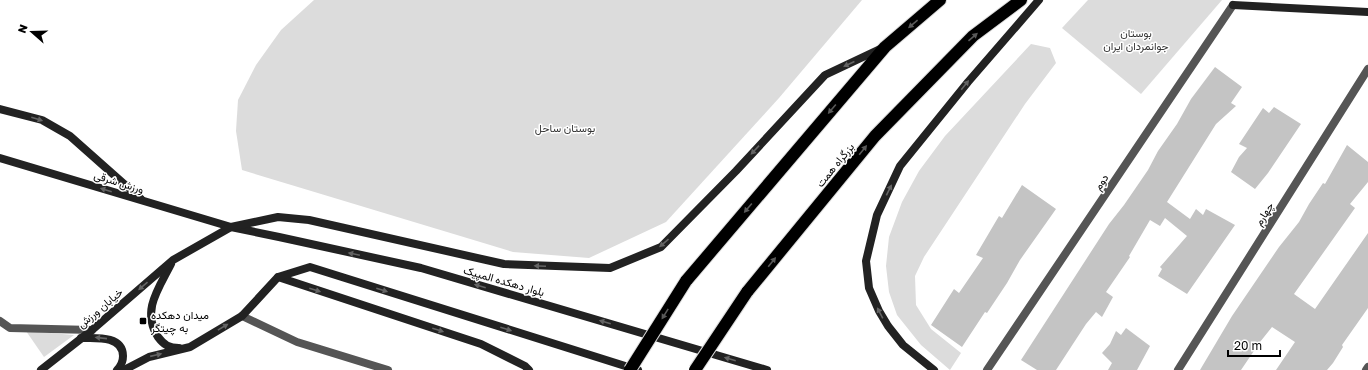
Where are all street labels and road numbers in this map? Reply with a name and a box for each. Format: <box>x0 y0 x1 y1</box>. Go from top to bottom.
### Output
street label: بزرگراه همت <box>813 140 857 190</box>
street label: ورزش شرقی <box>92 168 146 196</box>
street label: دوم <box>1091 171 1112 193</box>
street label: چهارم <box>1251 200 1277 229</box>
street label: بلوار دهکده المپیک <box>462 263 546 300</box>
street label: خیابان ورزش <box>74 285 126 331</box>

